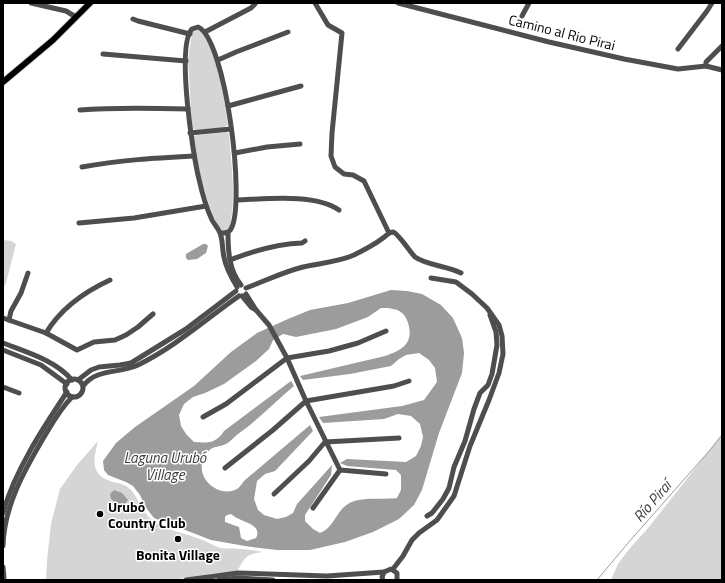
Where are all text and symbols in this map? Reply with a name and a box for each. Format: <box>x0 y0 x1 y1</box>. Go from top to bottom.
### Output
street label: Camino al Rio Pirai <box>506 9 618 55</box>
water label: Laguna Urubó Village <box>124 446 207 486</box>
water label: Río Piraí <box>627 472 679 527</box>
place label: Urubó Country Club <box>108 496 186 533</box>
marker: Urubó Country Club <box>95 509 105 519</box>
marker: Bonita Village <box>173 534 183 544</box>
place label: Bonita Village <box>136 544 220 565</box>

